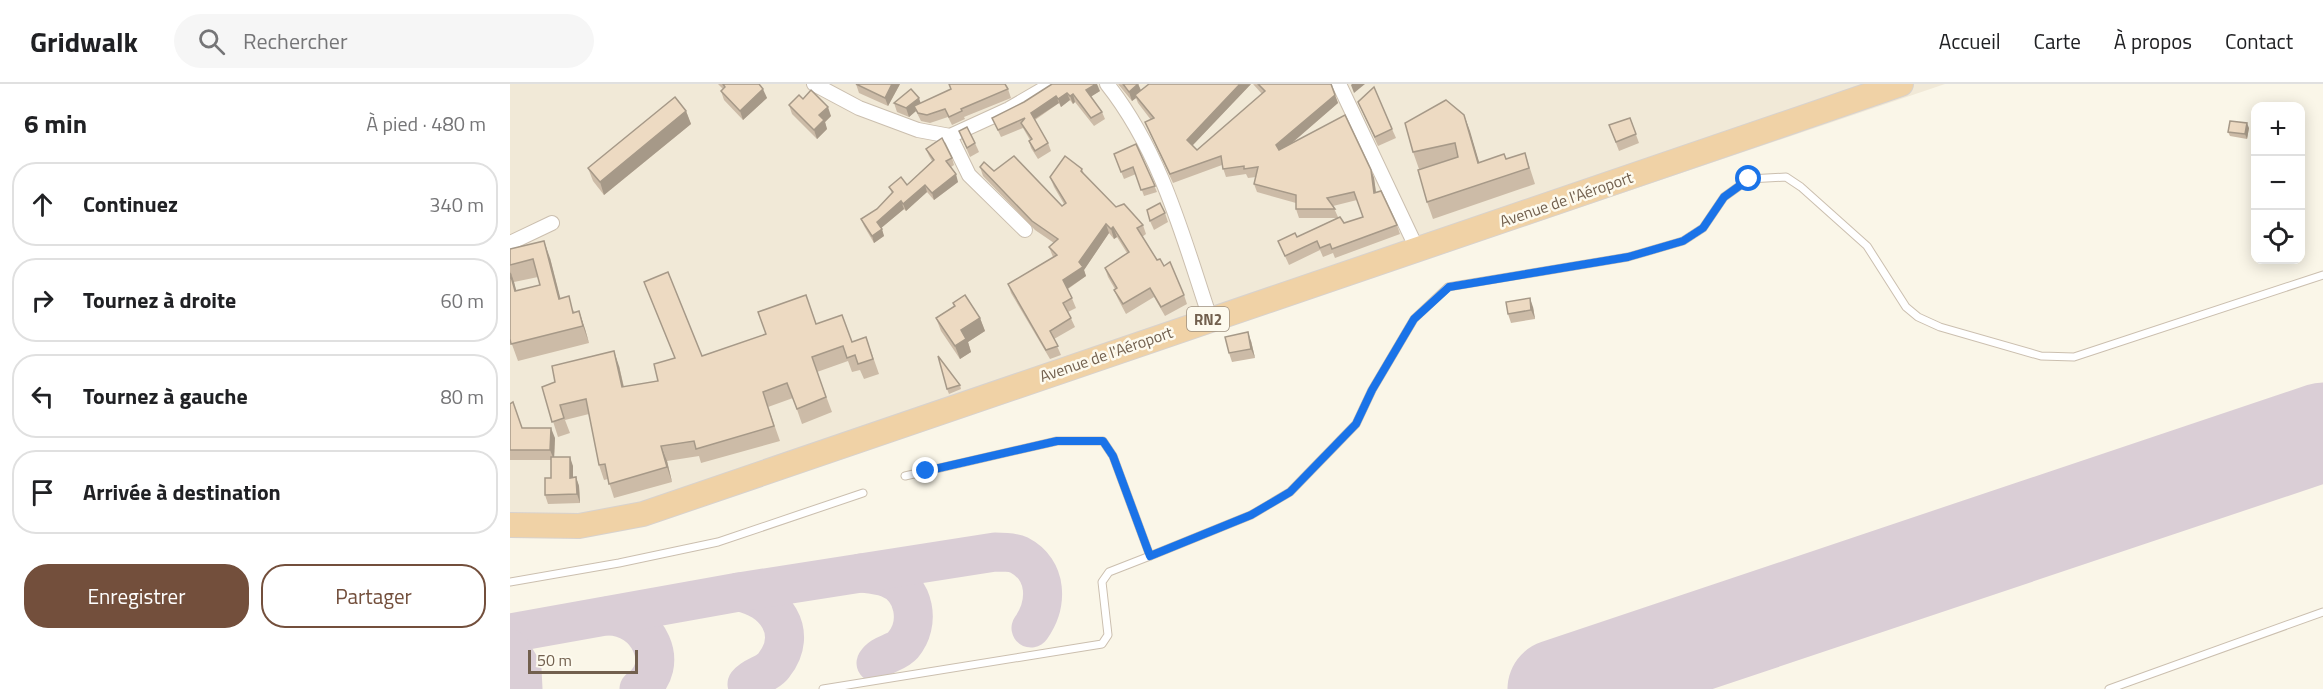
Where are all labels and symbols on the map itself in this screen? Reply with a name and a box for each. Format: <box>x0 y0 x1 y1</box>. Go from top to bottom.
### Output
street label: Avenue de l'Aéroport <box>1496 165 1636 233</box>
route start <box>1735 165 1761 191</box>
road number: RN2 <box>1187 307 1229 331</box>
street label: Avenue de l'Aéroport <box>1036 320 1176 388</box>
route end <box>912 457 938 483</box>
scale bar <box>528 647 638 674</box>

